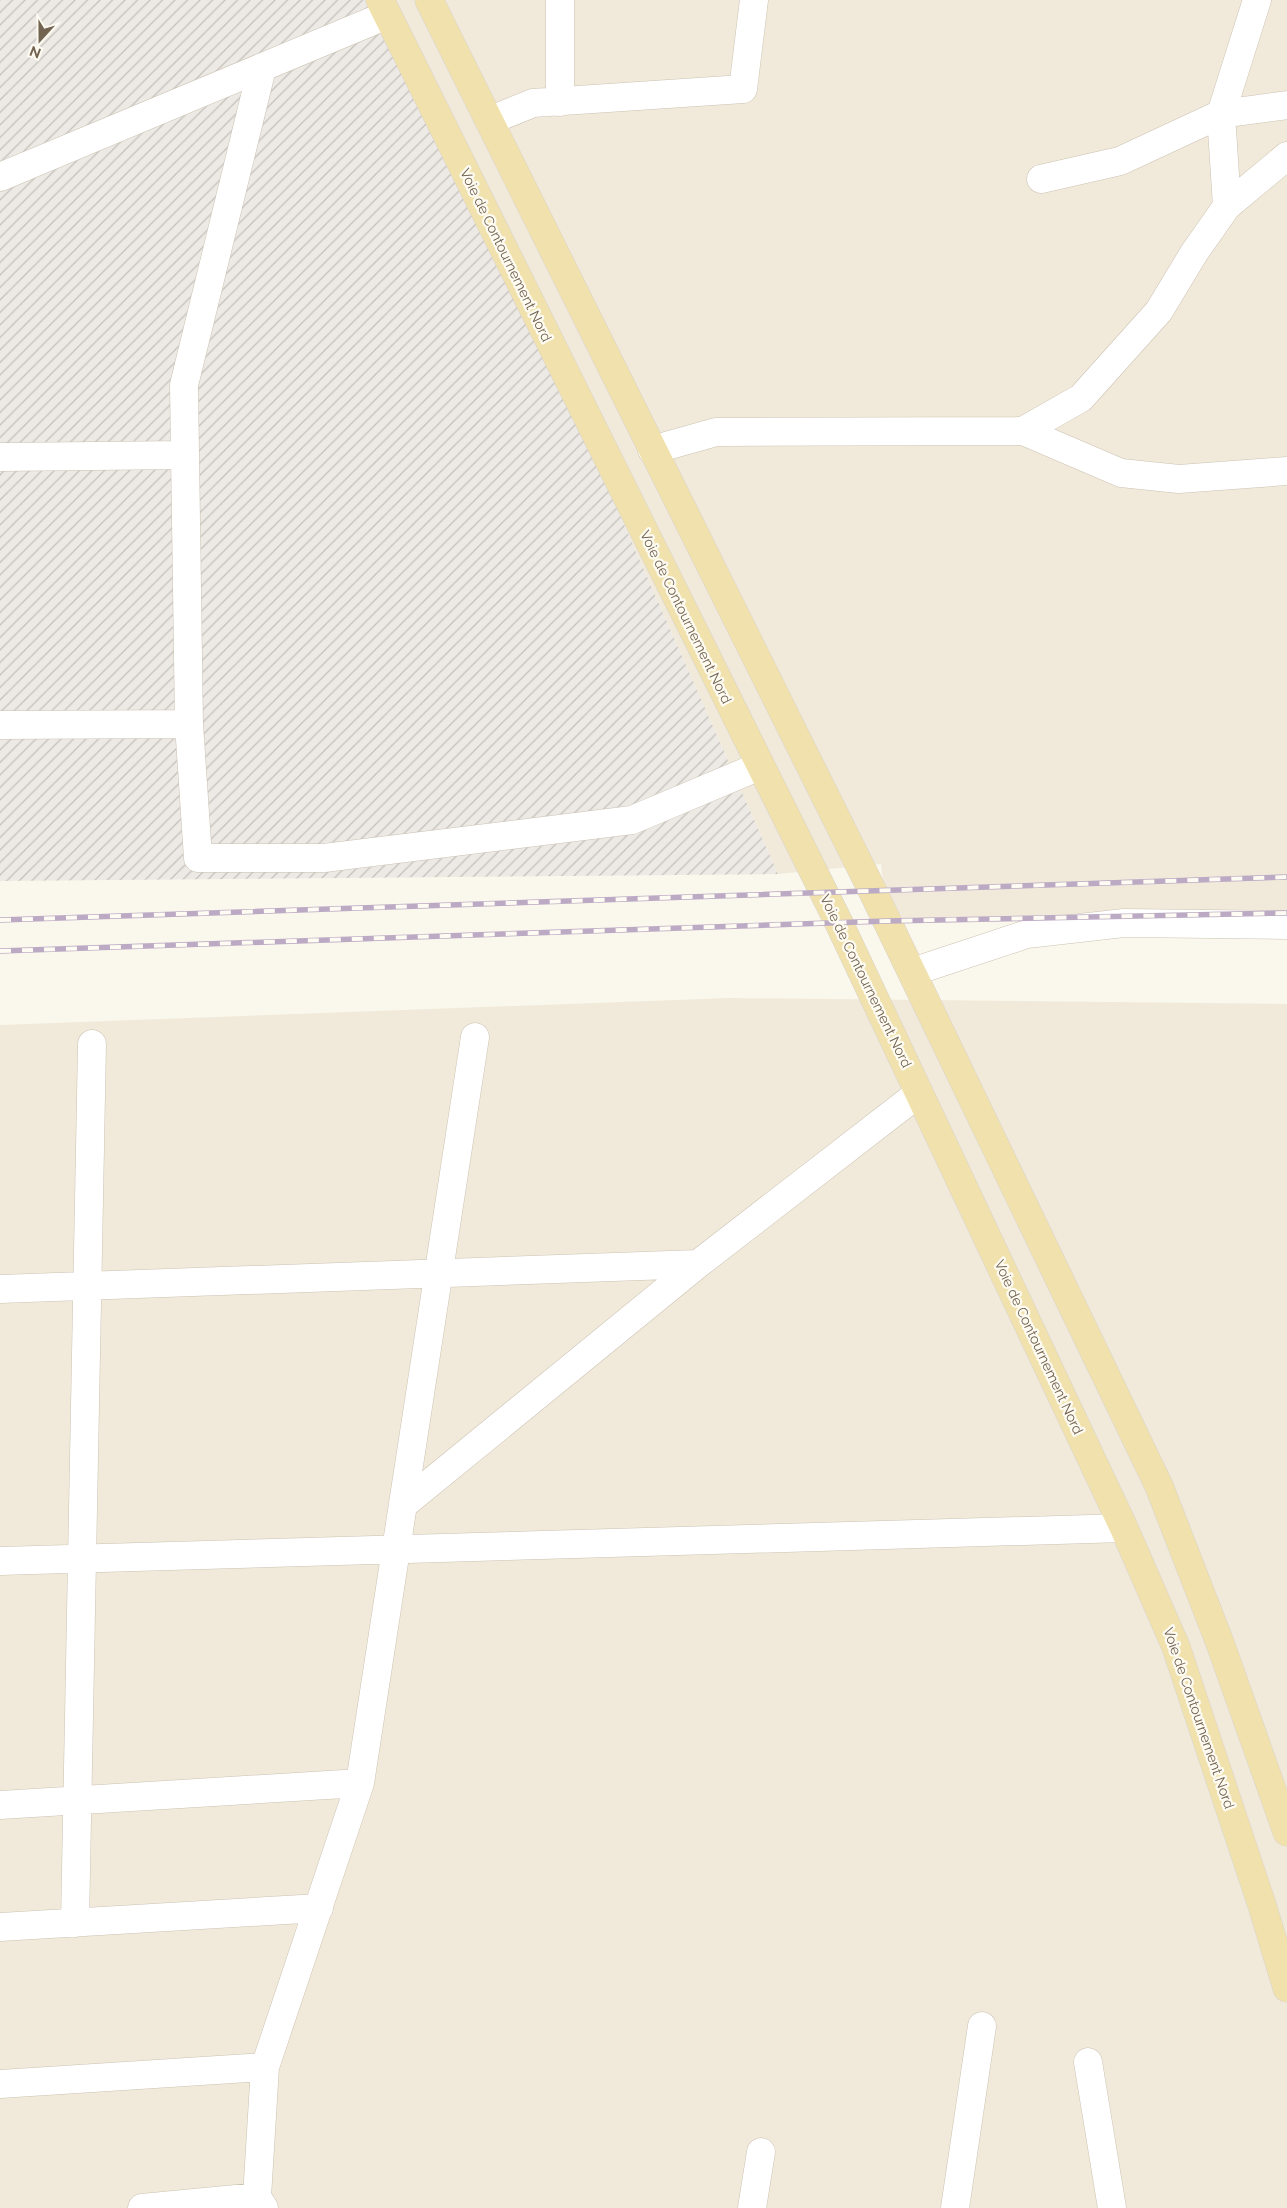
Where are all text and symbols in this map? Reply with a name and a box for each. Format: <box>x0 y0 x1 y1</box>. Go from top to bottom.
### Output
north arrow <box>15 15 65 65</box>
text: N <box>27 43 43 62</box>
street label: Voie de Contournement Nord <box>457 166 555 344</box>
street label: Voie de Contournement Nord <box>637 528 735 706</box>
street label: Voie de Contournement Nord <box>817 892 915 1070</box>
street label: Voie de Contournement Nord <box>991 1257 1087 1437</box>
street label: Voie de Contournement Nord <box>1160 1625 1238 1811</box>

